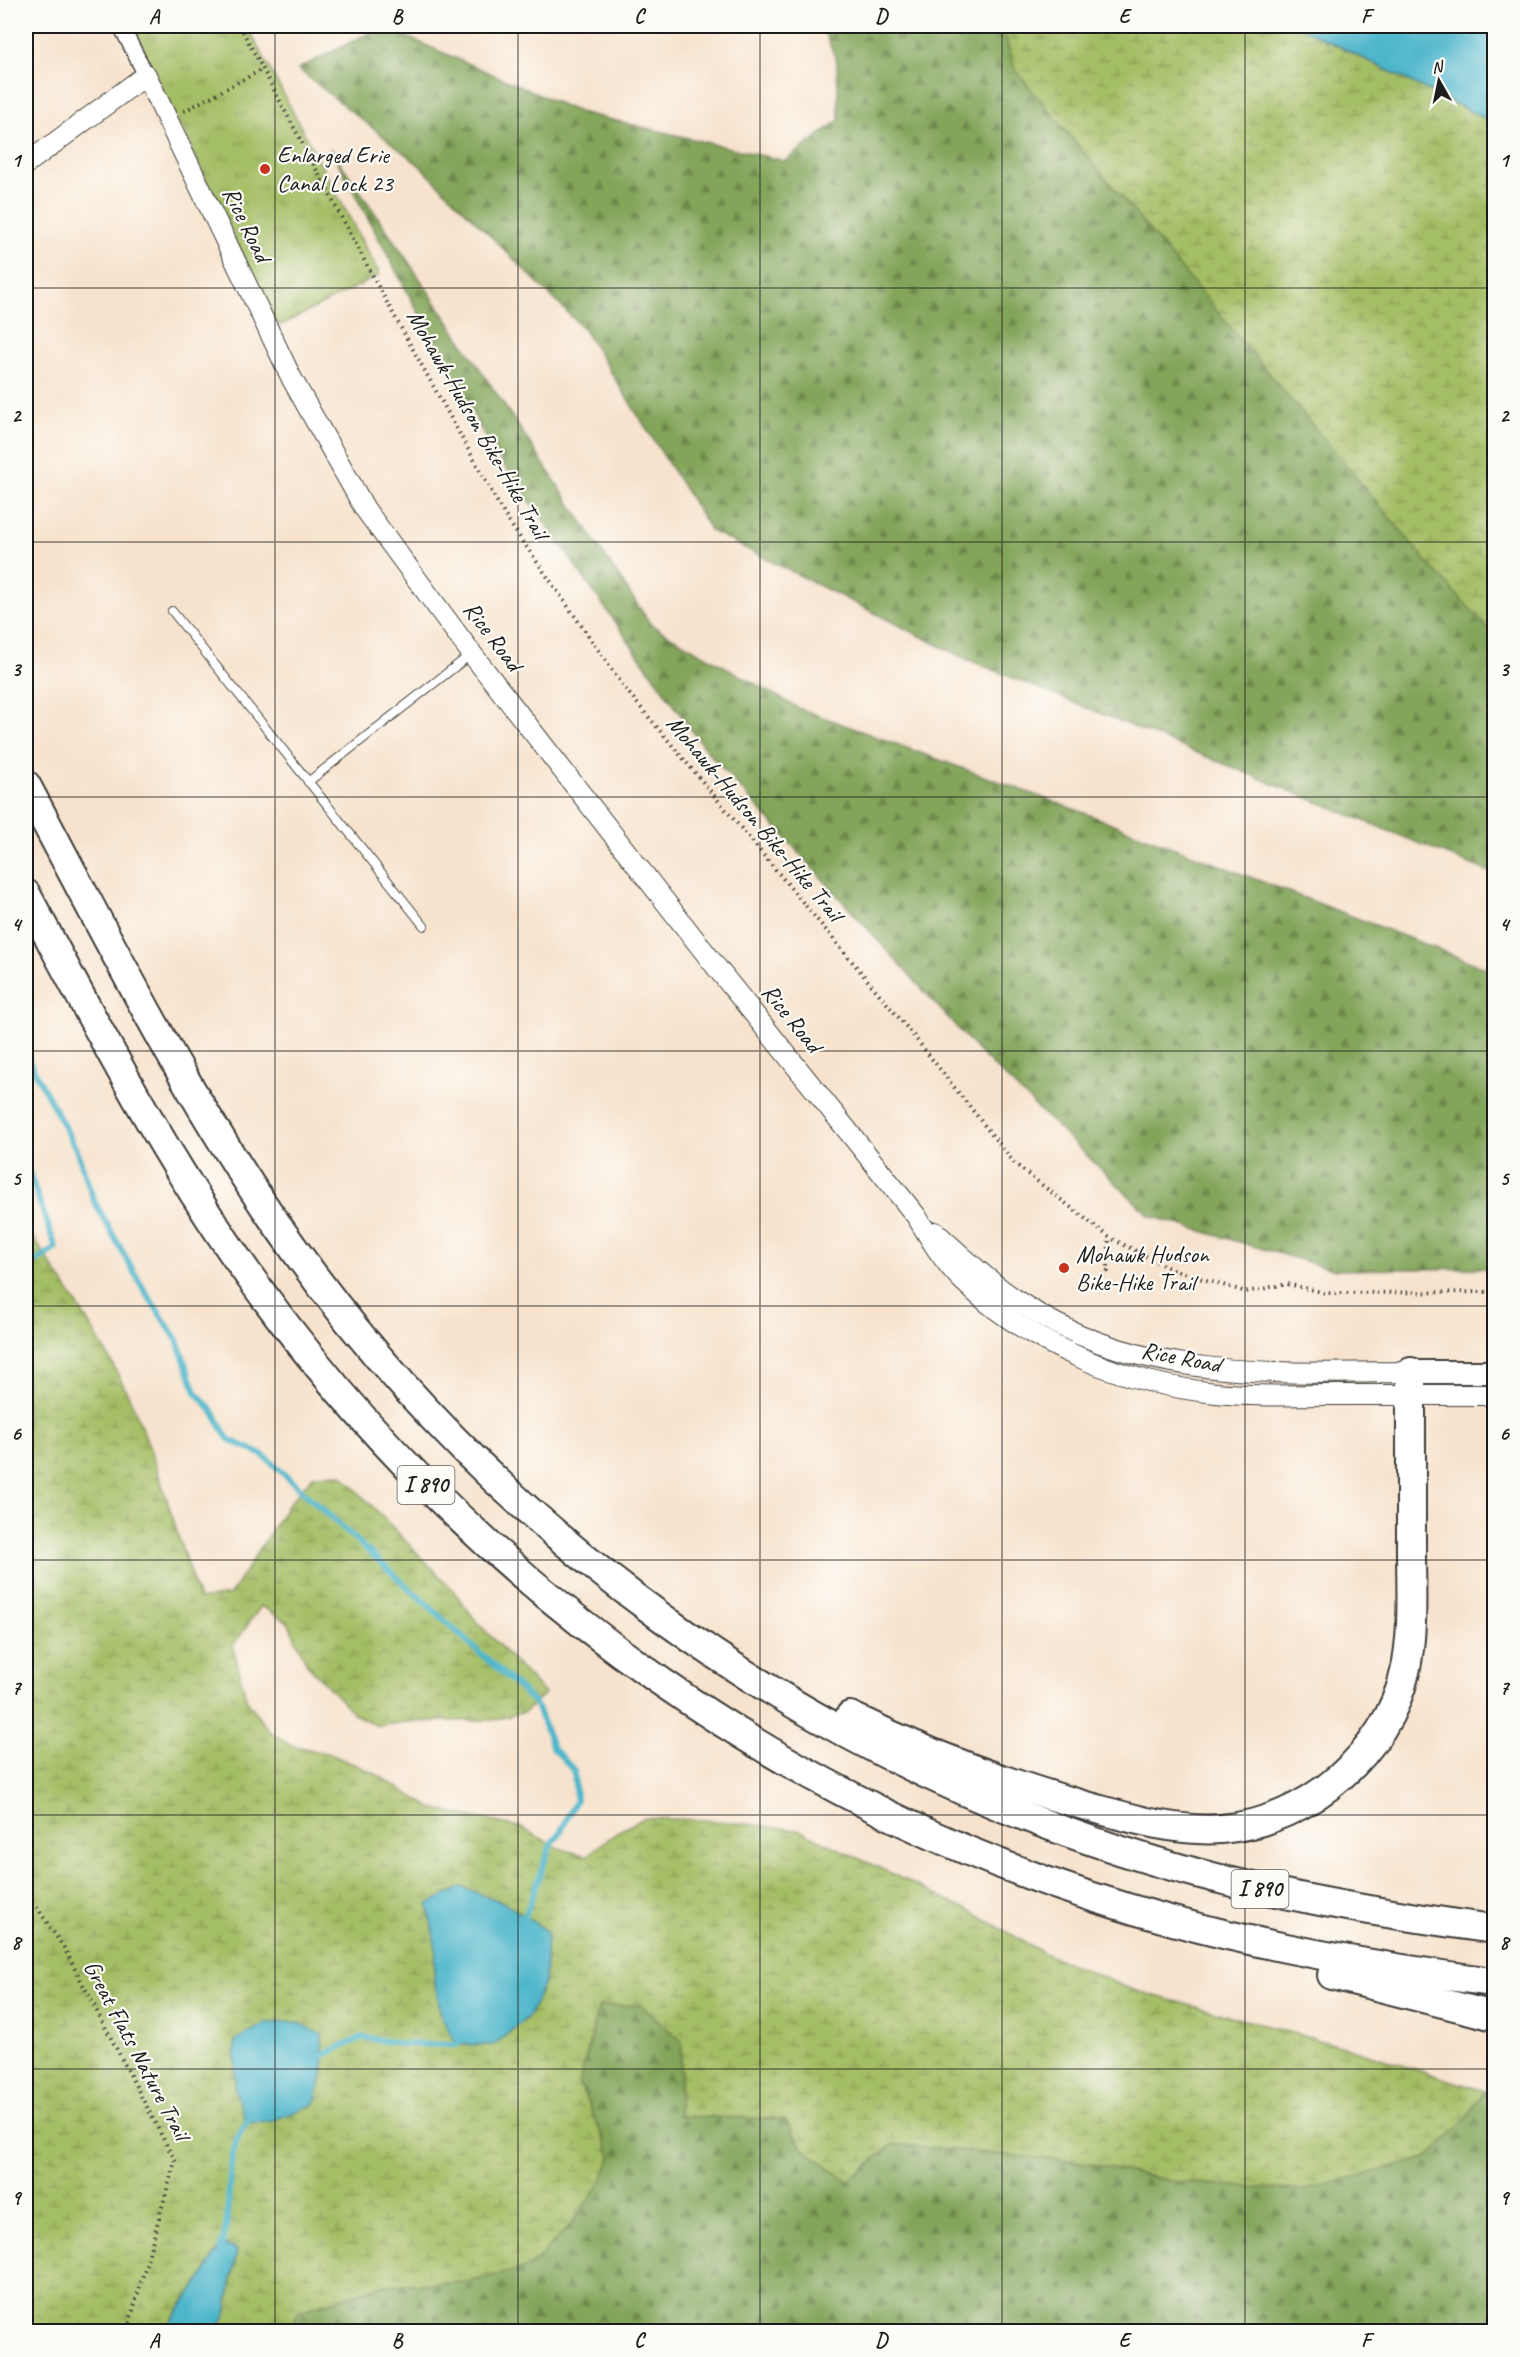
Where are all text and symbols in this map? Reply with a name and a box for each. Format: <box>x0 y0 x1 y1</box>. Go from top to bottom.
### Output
text: A <box>149 4 161 29</box>
text: B <box>392 4 404 29</box>
text: C <box>634 4 646 29</box>
text: D <box>875 4 889 29</box>
text: E <box>1119 4 1133 29</box>
text: F <box>1361 4 1375 29</box>
north arrow <box>1409 51 1469 111</box>
text: N <box>1430 56 1446 78</box>
place label: Enlarged Erie Canal Lock 23 <box>277 140 395 198</box>
text: 1 <box>12 148 23 173</box>
text: 1 <box>1500 148 1511 173</box>
marker: Enlarged Erie Canal Lock 23 <box>258 162 272 176</box>
street label: Rice Road <box>216 182 280 270</box>
street label: Mohawk-Hudson Bike-Hike Trail <box>400 304 558 547</box>
text: 2 <box>12 403 23 428</box>
text: 2 <box>1500 403 1511 428</box>
street label: Rice Road <box>457 595 531 680</box>
text: 3 <box>12 657 23 682</box>
text: 3 <box>1500 657 1511 682</box>
street label: Mohawk-Hudson Bike-Hike Trail <box>660 709 852 930</box>
text: 4 <box>12 912 24 937</box>
text: 4 <box>1500 912 1512 937</box>
street label: Rice Road <box>755 978 831 1061</box>
text: 5 <box>12 1166 23 1191</box>
text: 5 <box>1500 1166 1511 1191</box>
place label: Mohawk Hudson Bike-Hike Trail <box>1076 1239 1210 1297</box>
marker: Mohawk Hudson Bike-Hike Trail <box>1057 1261 1071 1275</box>
street label: Rice Road <box>1139 1335 1227 1380</box>
text: 6 <box>11 1421 22 1446</box>
text: 6 <box>1499 1421 1510 1446</box>
road number: I 890 <box>398 1466 454 1504</box>
text: 7 <box>12 1675 23 1700</box>
text: 7 <box>1500 1675 1511 1700</box>
road number: I 890 <box>1232 1870 1288 1908</box>
text: 8 <box>12 1930 24 1955</box>
text: 8 <box>1500 1930 1512 1955</box>
street label: Great Flats Nature Trail <box>77 1955 199 2148</box>
text: 9 <box>12 2185 23 2210</box>
text: 9 <box>1500 2185 1511 2210</box>
text: A <box>149 2328 161 2353</box>
text: B <box>392 2328 404 2353</box>
text: C <box>634 2328 646 2353</box>
text: D <box>875 2328 889 2353</box>
text: E <box>1119 2328 1133 2353</box>
text: F <box>1361 2328 1375 2353</box>

